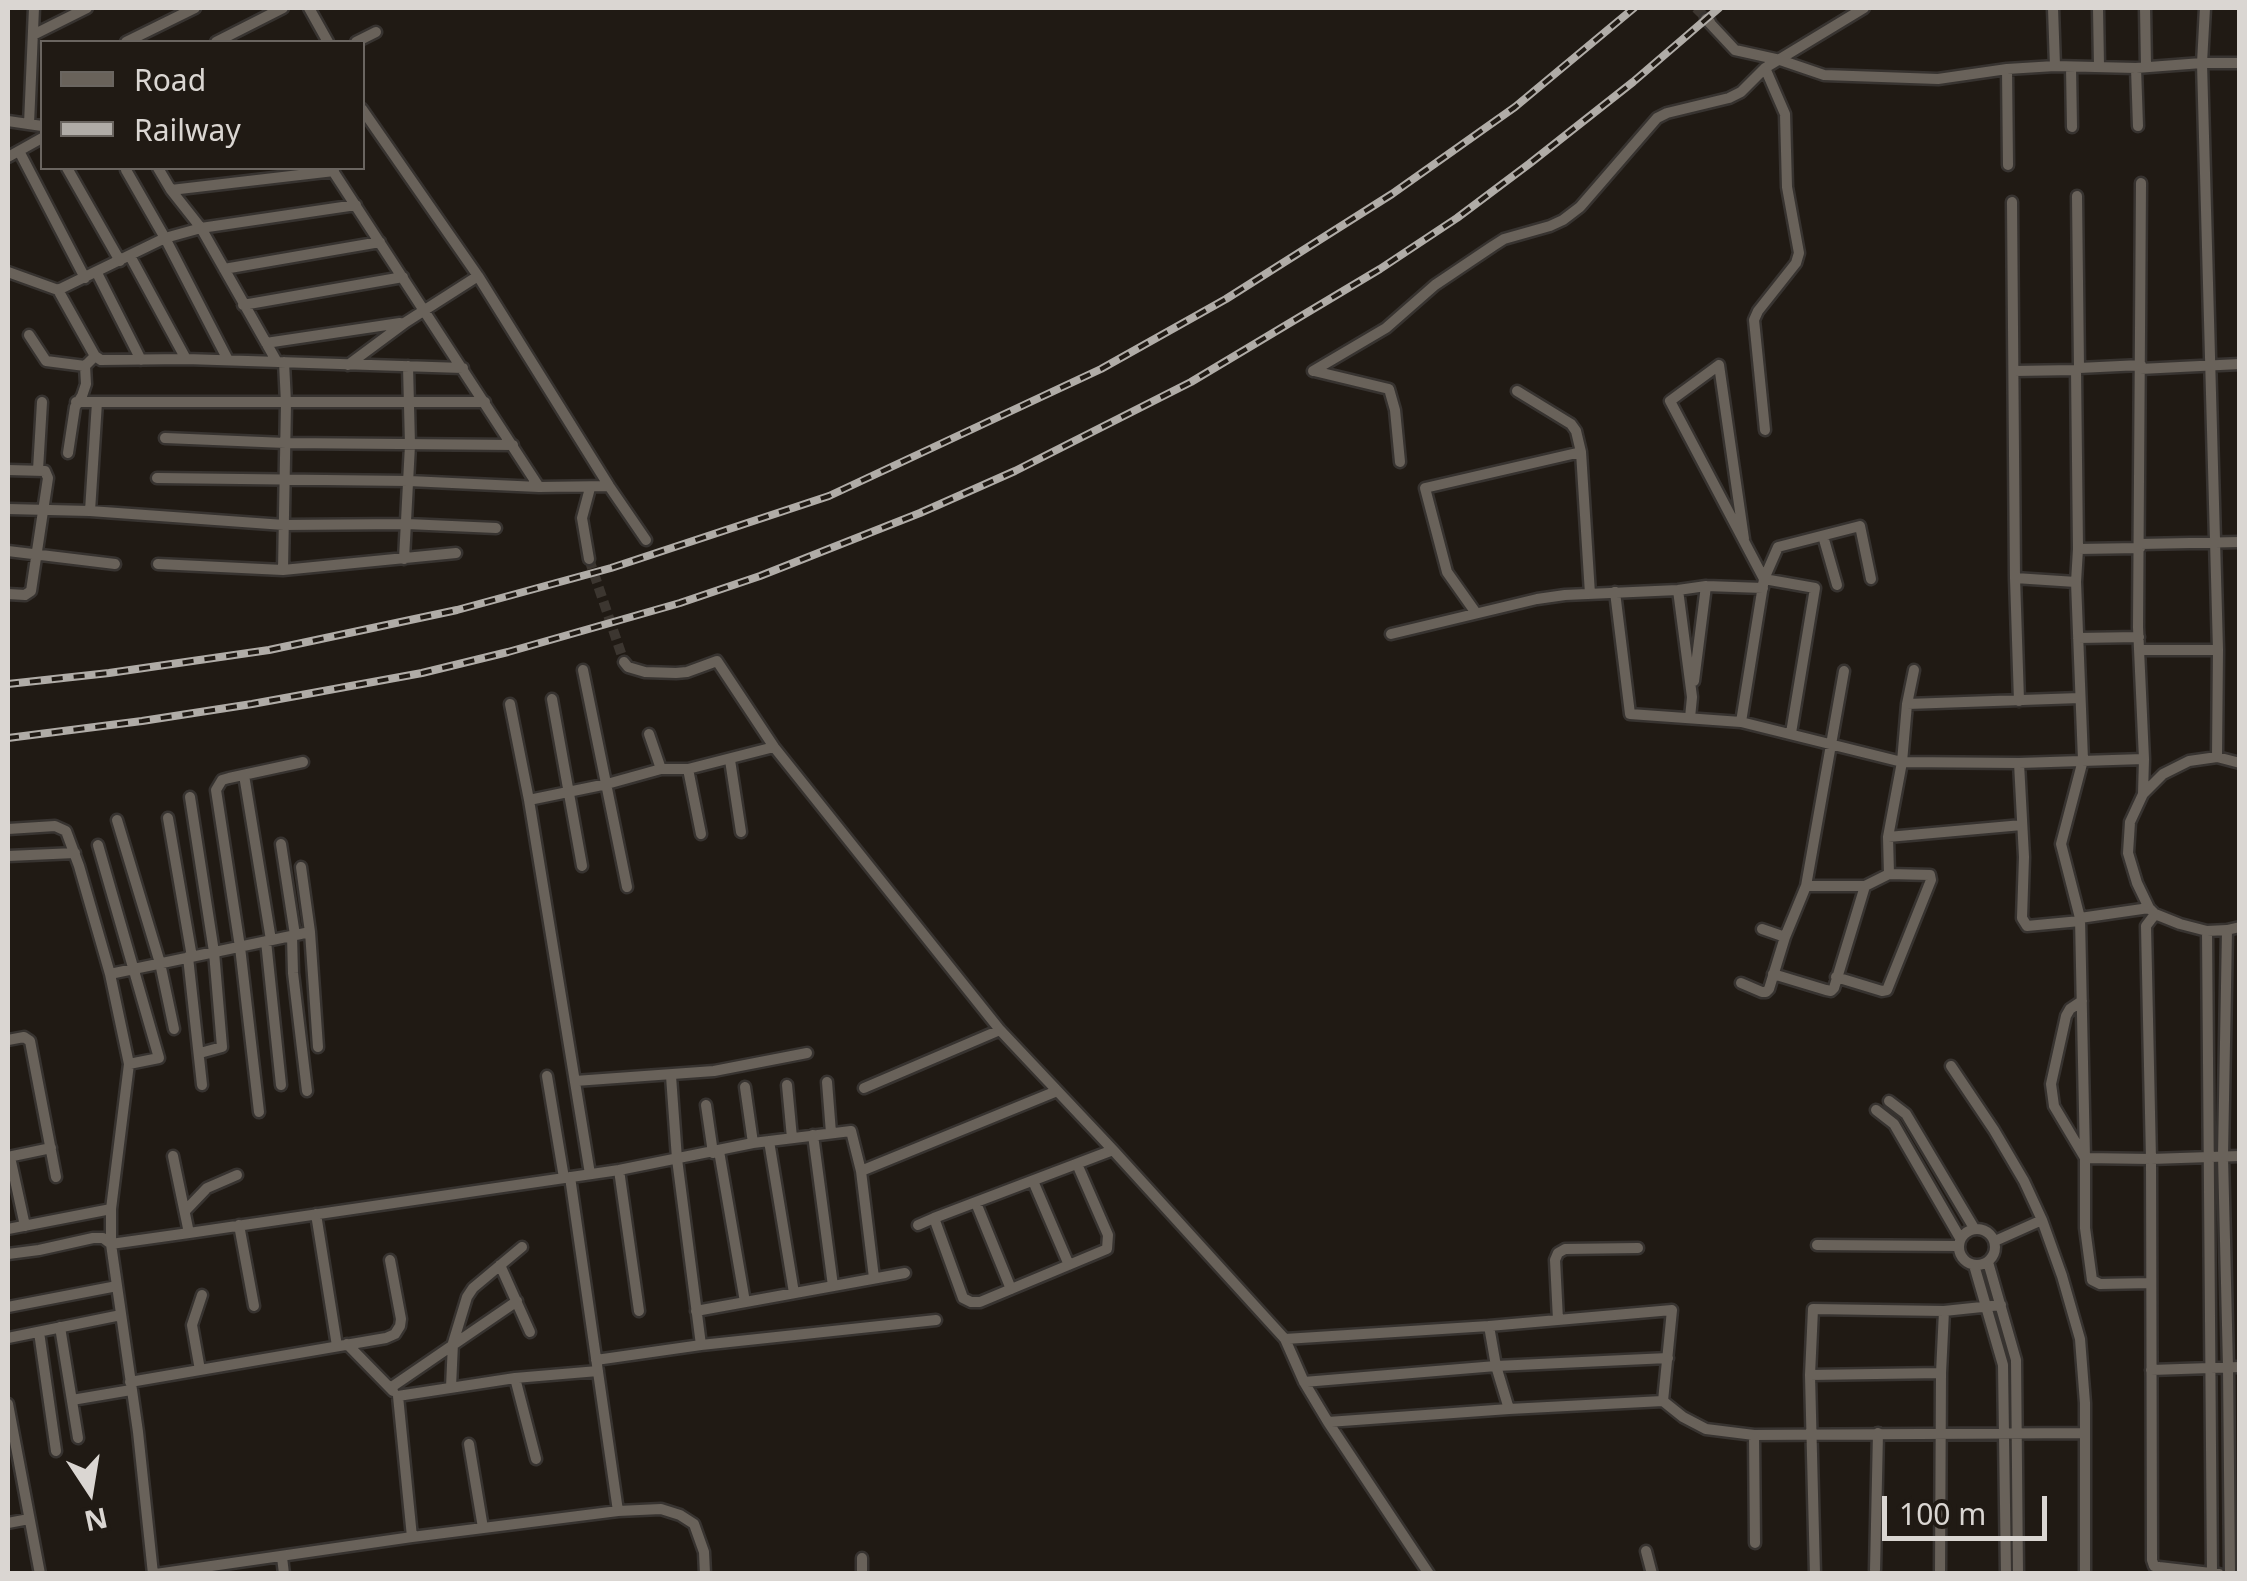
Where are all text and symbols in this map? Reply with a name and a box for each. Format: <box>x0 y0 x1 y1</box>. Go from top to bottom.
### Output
legend <box>40 40 365 170</box>
text: Road <box>134 59 206 100</box>
text: Railway <box>134 109 241 150</box>
north arrow <box>40 1441 140 1541</box>
scale bar <box>1887 1476 2052 1538</box>
text: 100 m <box>1899 1493 1986 1534</box>
text: N <box>81 1499 111 1541</box>

